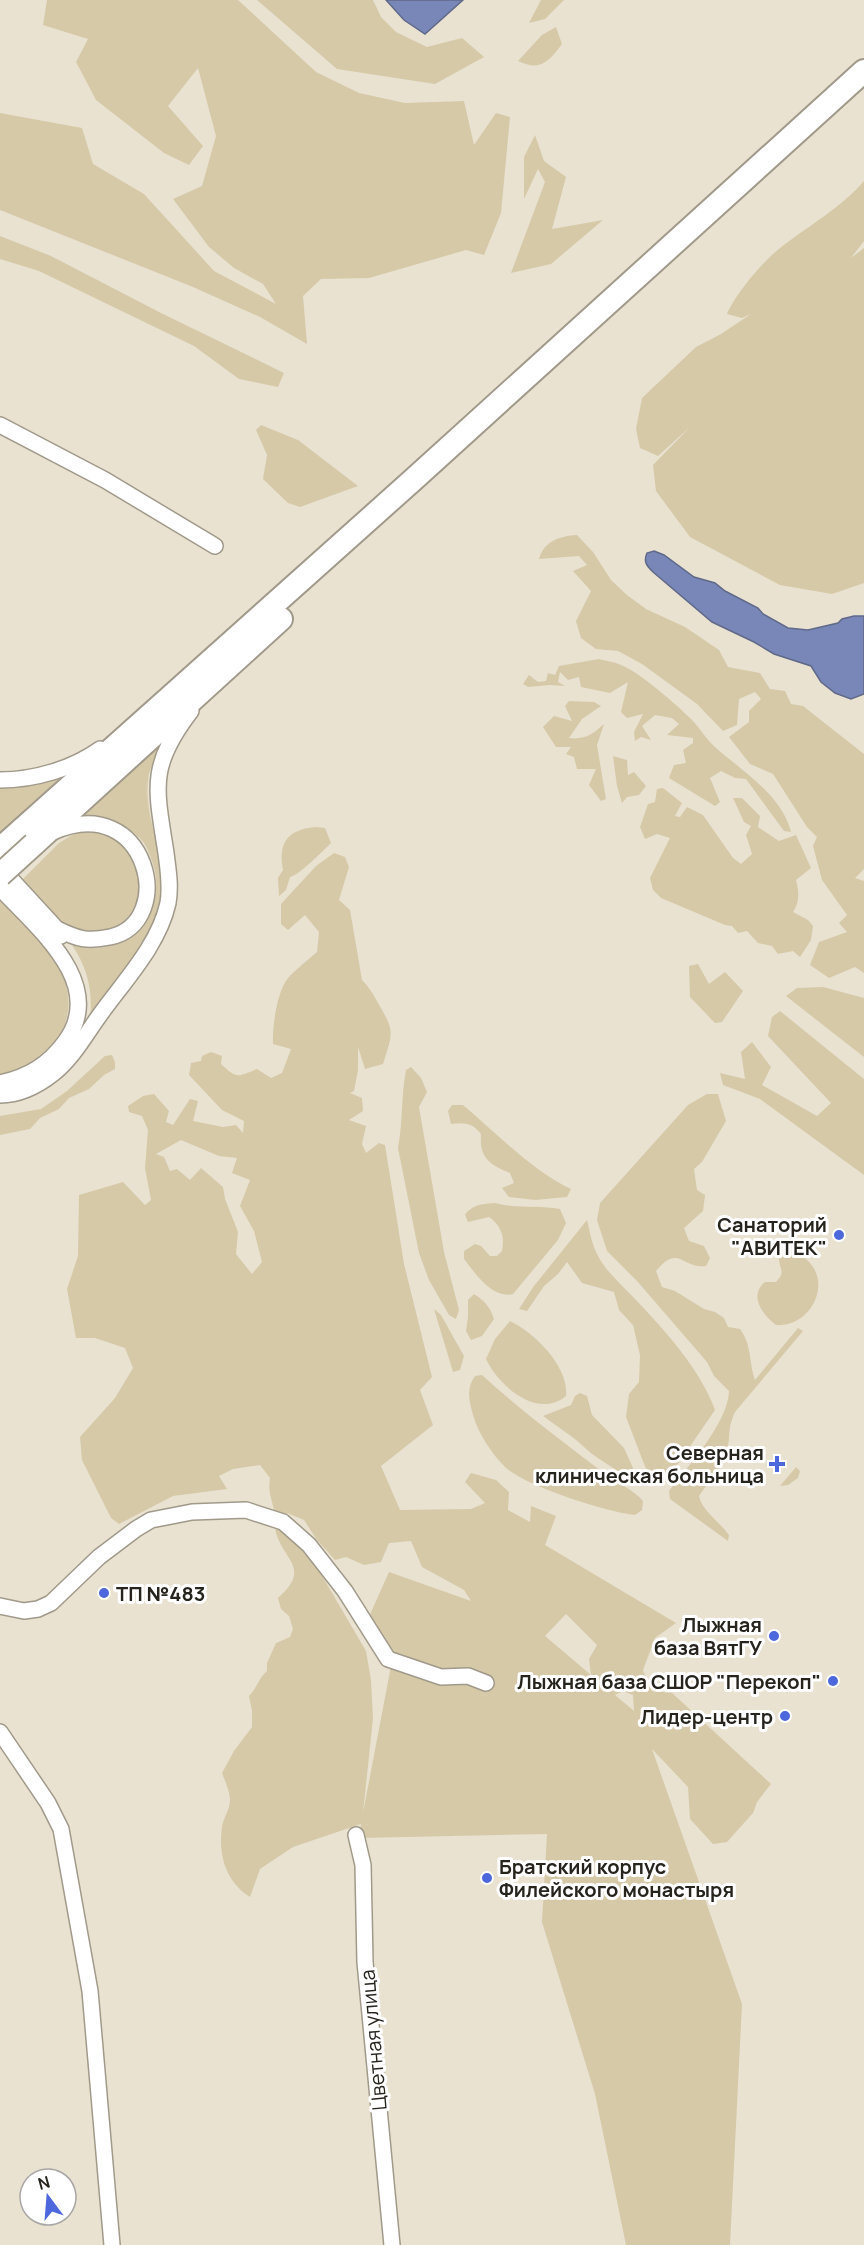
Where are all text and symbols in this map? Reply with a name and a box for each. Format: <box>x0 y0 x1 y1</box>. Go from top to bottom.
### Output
place label: Санаторий "АВИТЕК" <box>717 1211 827 1261</box>
marker: Санаторий "АВИТЕК" <box>832 1228 846 1242</box>
place label: Северная клиническая больница <box>535 1439 764 1489</box>
marker: Северная клиническая больница <box>768 1455 786 1473</box>
place label: ТП №483 <box>116 1580 205 1607</box>
marker: ТП №483 <box>97 1586 111 1600</box>
place label: Лыжная база ВятГУ <box>654 1611 762 1661</box>
marker: Лыжная база ВятГУ <box>767 1629 781 1643</box>
place label: Лыжная база СШОР "Перекоп" <box>517 1668 821 1695</box>
marker: Лыжная база СШОР "Перекоп" <box>826 1674 840 1688</box>
place label: Лидер-центр <box>640 1703 773 1730</box>
marker: Лидер-центр <box>778 1709 792 1723</box>
place label: Братский корпус Филейского монастыря <box>499 1853 734 1903</box>
marker: Братский корпус Филейского монастыря <box>480 1871 494 1885</box>
street label: Цветная улица <box>353 1968 393 2112</box>
north arrow <box>18 2167 78 2227</box>
text: N <box>35 2170 52 2195</box>

